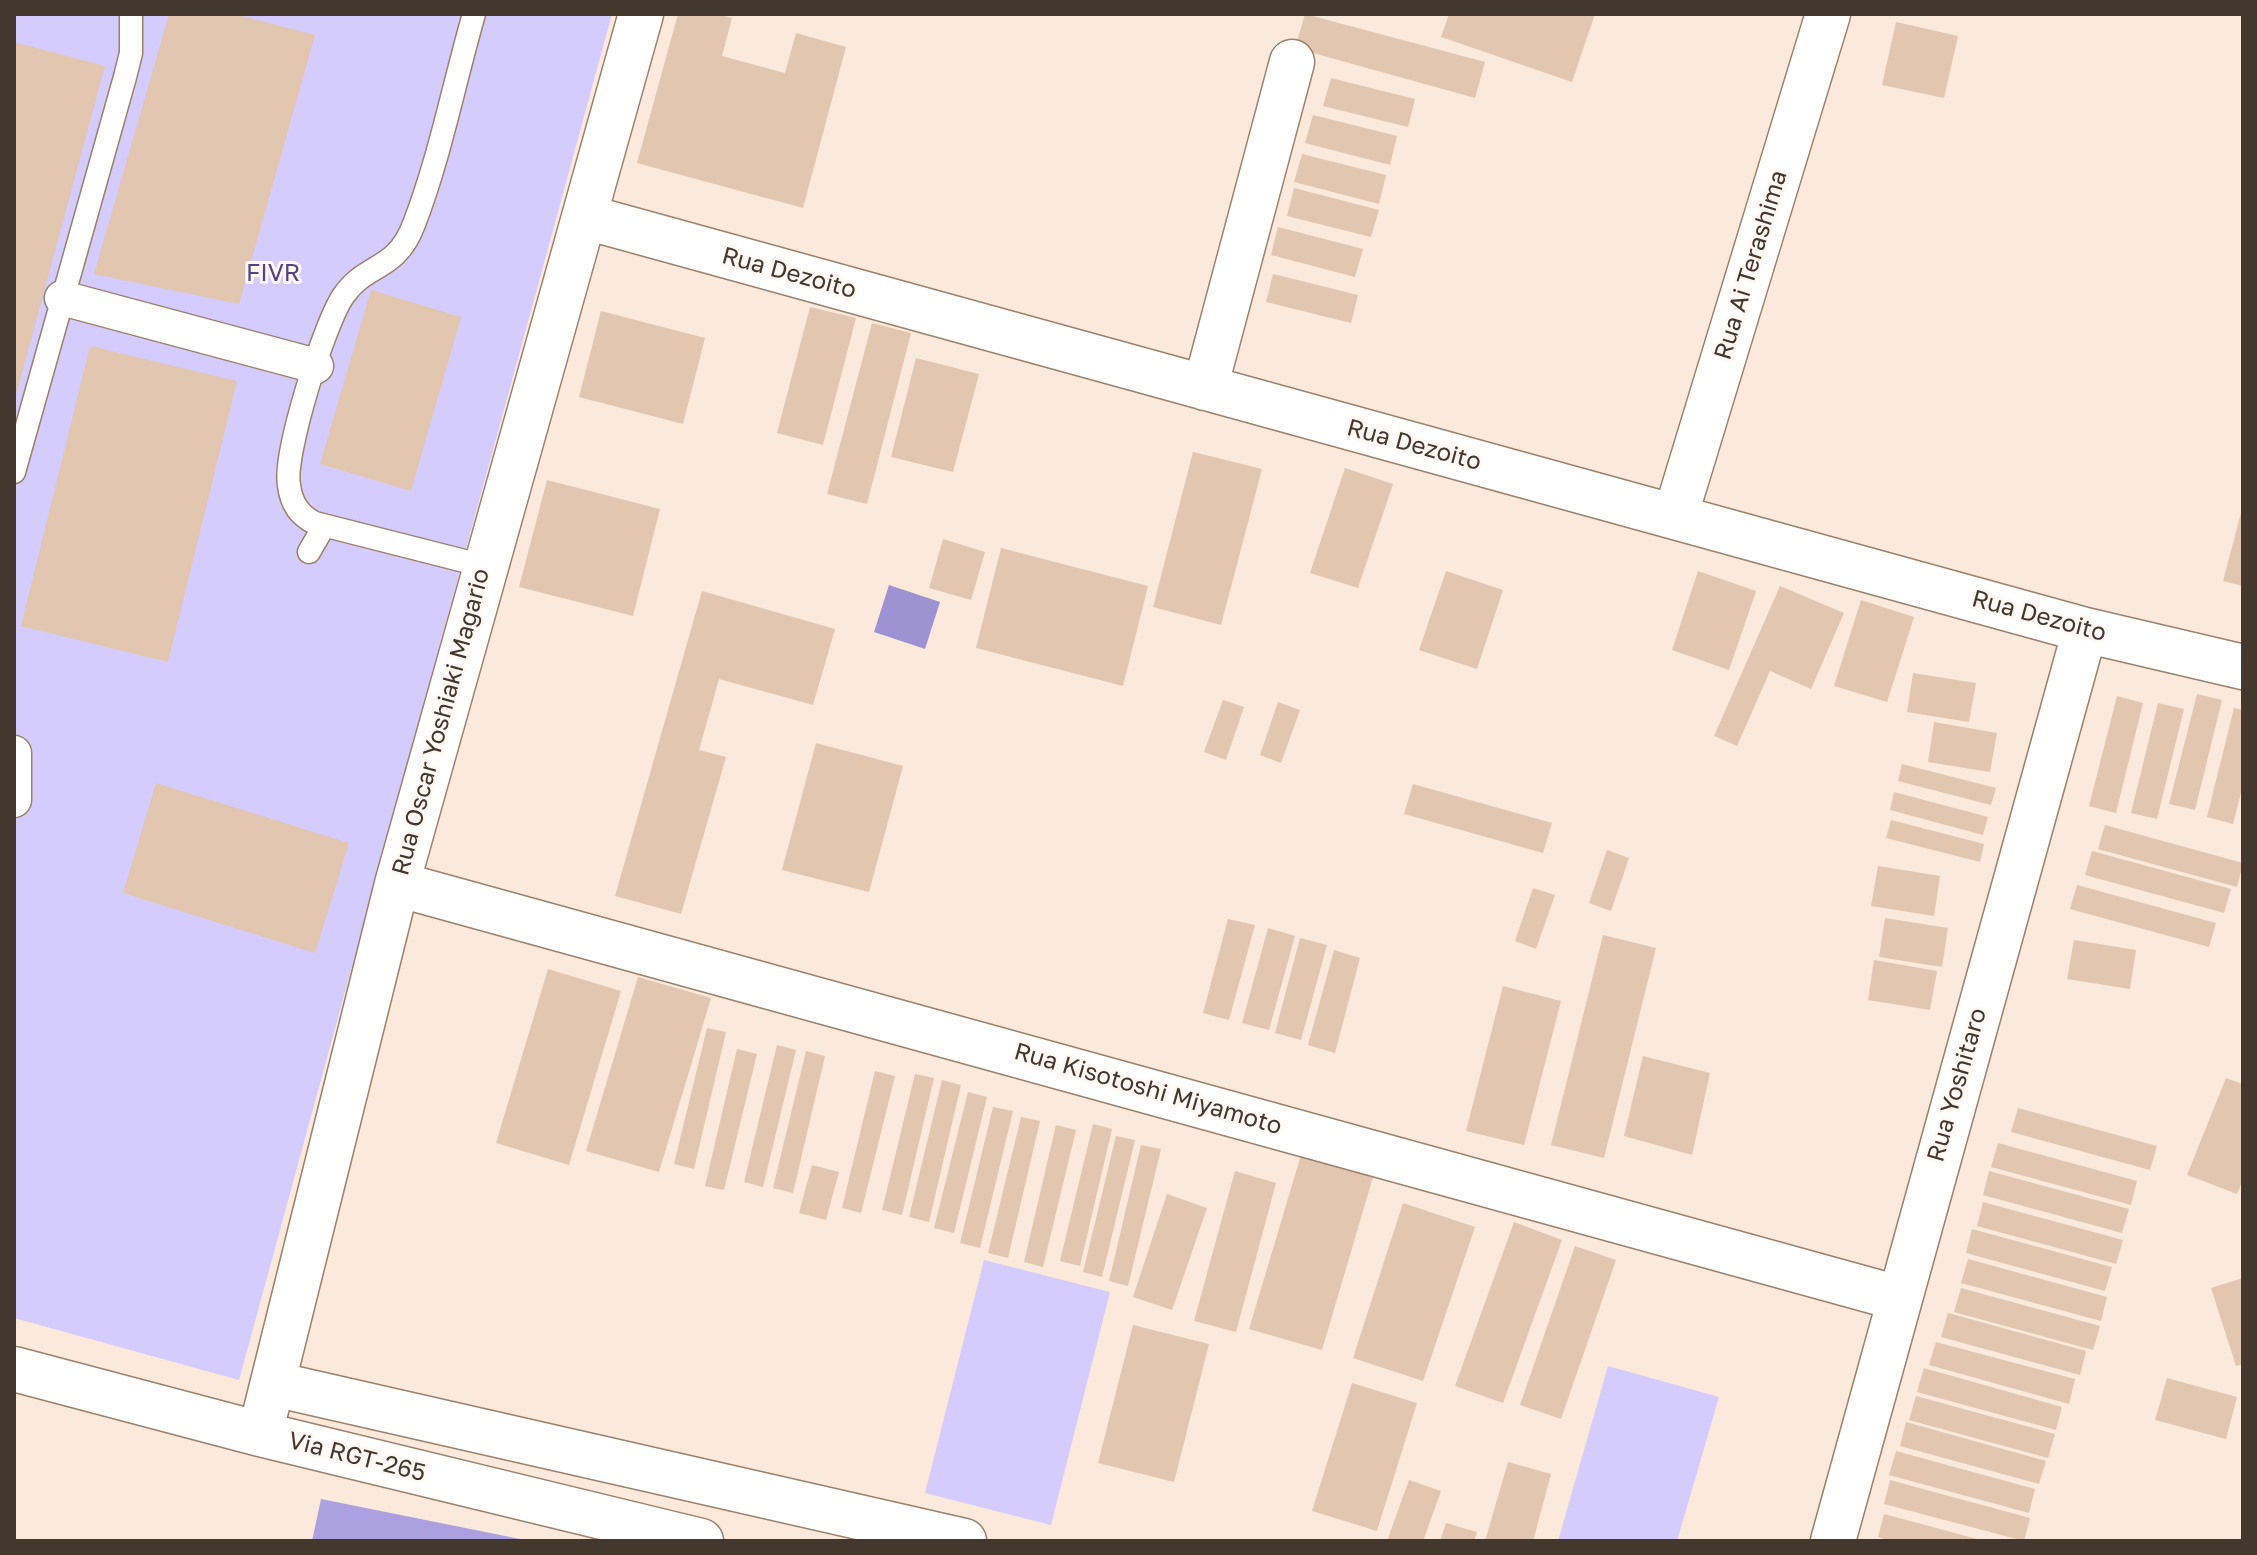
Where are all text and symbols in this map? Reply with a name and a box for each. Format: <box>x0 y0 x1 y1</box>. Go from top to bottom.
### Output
street label: Rua Ai Terashima <box>1709 167 1793 363</box>
street label: Rua Dezoito <box>719 241 859 305</box>
park label: FIVR <box>246 259 300 287</box>
street label: Rua Dezoito <box>1344 413 1484 477</box>
street label: Rua Oscar Yoshiaki Magario <box>386 565 496 879</box>
street label: Rua Dezoito <box>1969 584 2109 648</box>
street label: Rua Yoshitaro <box>1921 1005 1993 1165</box>
street label: Rua Kisotoshi Miyamoto <box>1011 1037 1285 1141</box>
street label: Via RGT-265 <box>285 1426 429 1488</box>

